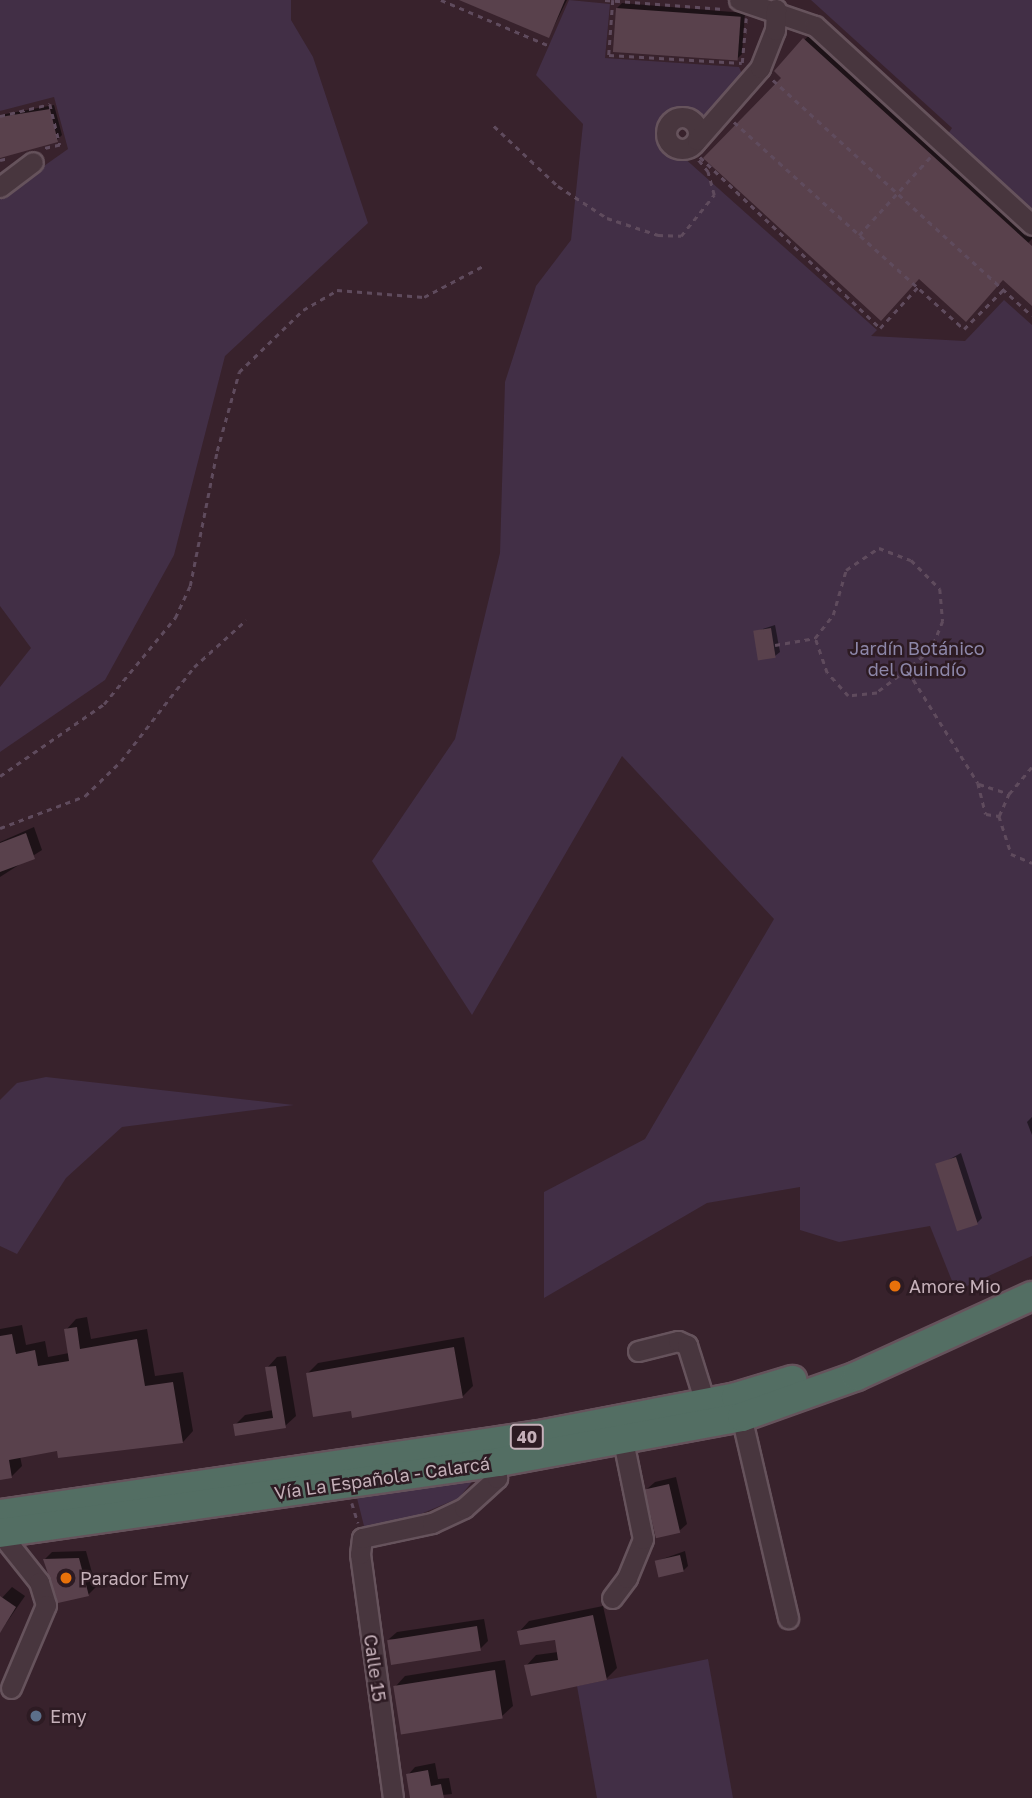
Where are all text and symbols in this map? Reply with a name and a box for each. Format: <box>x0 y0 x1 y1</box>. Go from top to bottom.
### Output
park label: Jardín Botánico del Quindío <box>849 638 985 680</box>
place label: Amore Mio <box>909 1275 1001 1297</box>
marker: Amore Mio <box>887 1278 903 1294</box>
road number: 40 <box>510 1424 544 1450</box>
street label: Vía La Española - Calarcá <box>273 1452 491 1504</box>
place label: Parador Emy <box>80 1567 189 1589</box>
marker: Parador Emy <box>58 1570 74 1586</box>
street label: Calle 15 <box>360 1633 390 1703</box>
place label: Emy <box>50 1705 87 1727</box>
marker: Emy <box>28 1708 44 1724</box>

